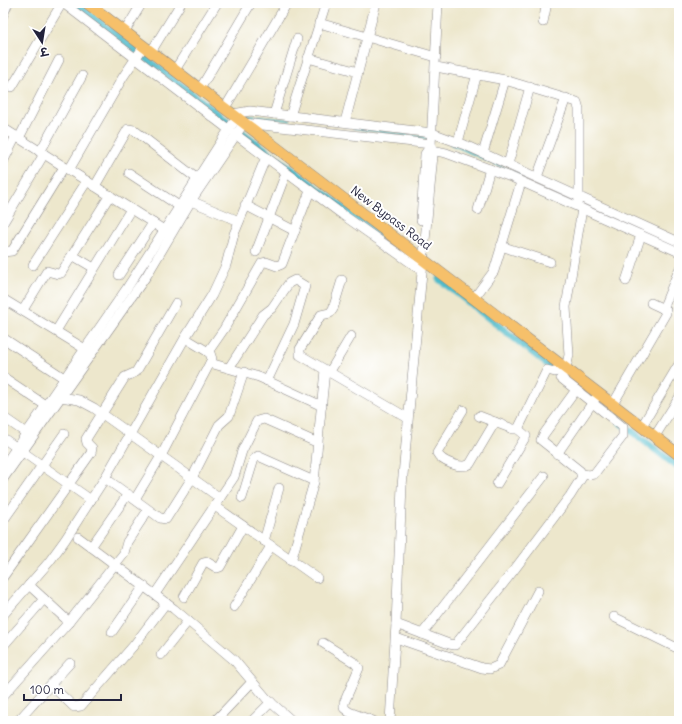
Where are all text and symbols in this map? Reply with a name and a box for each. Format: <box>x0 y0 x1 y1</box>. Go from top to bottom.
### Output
north arrow <box>22 22 62 62</box>
text: उ <box>37 44 50 60</box>
street label: New Bypass Road <box>348 182 435 253</box>
scale bar <box>24 676 121 702</box>
text: 100 m <box>30 682 64 697</box>

